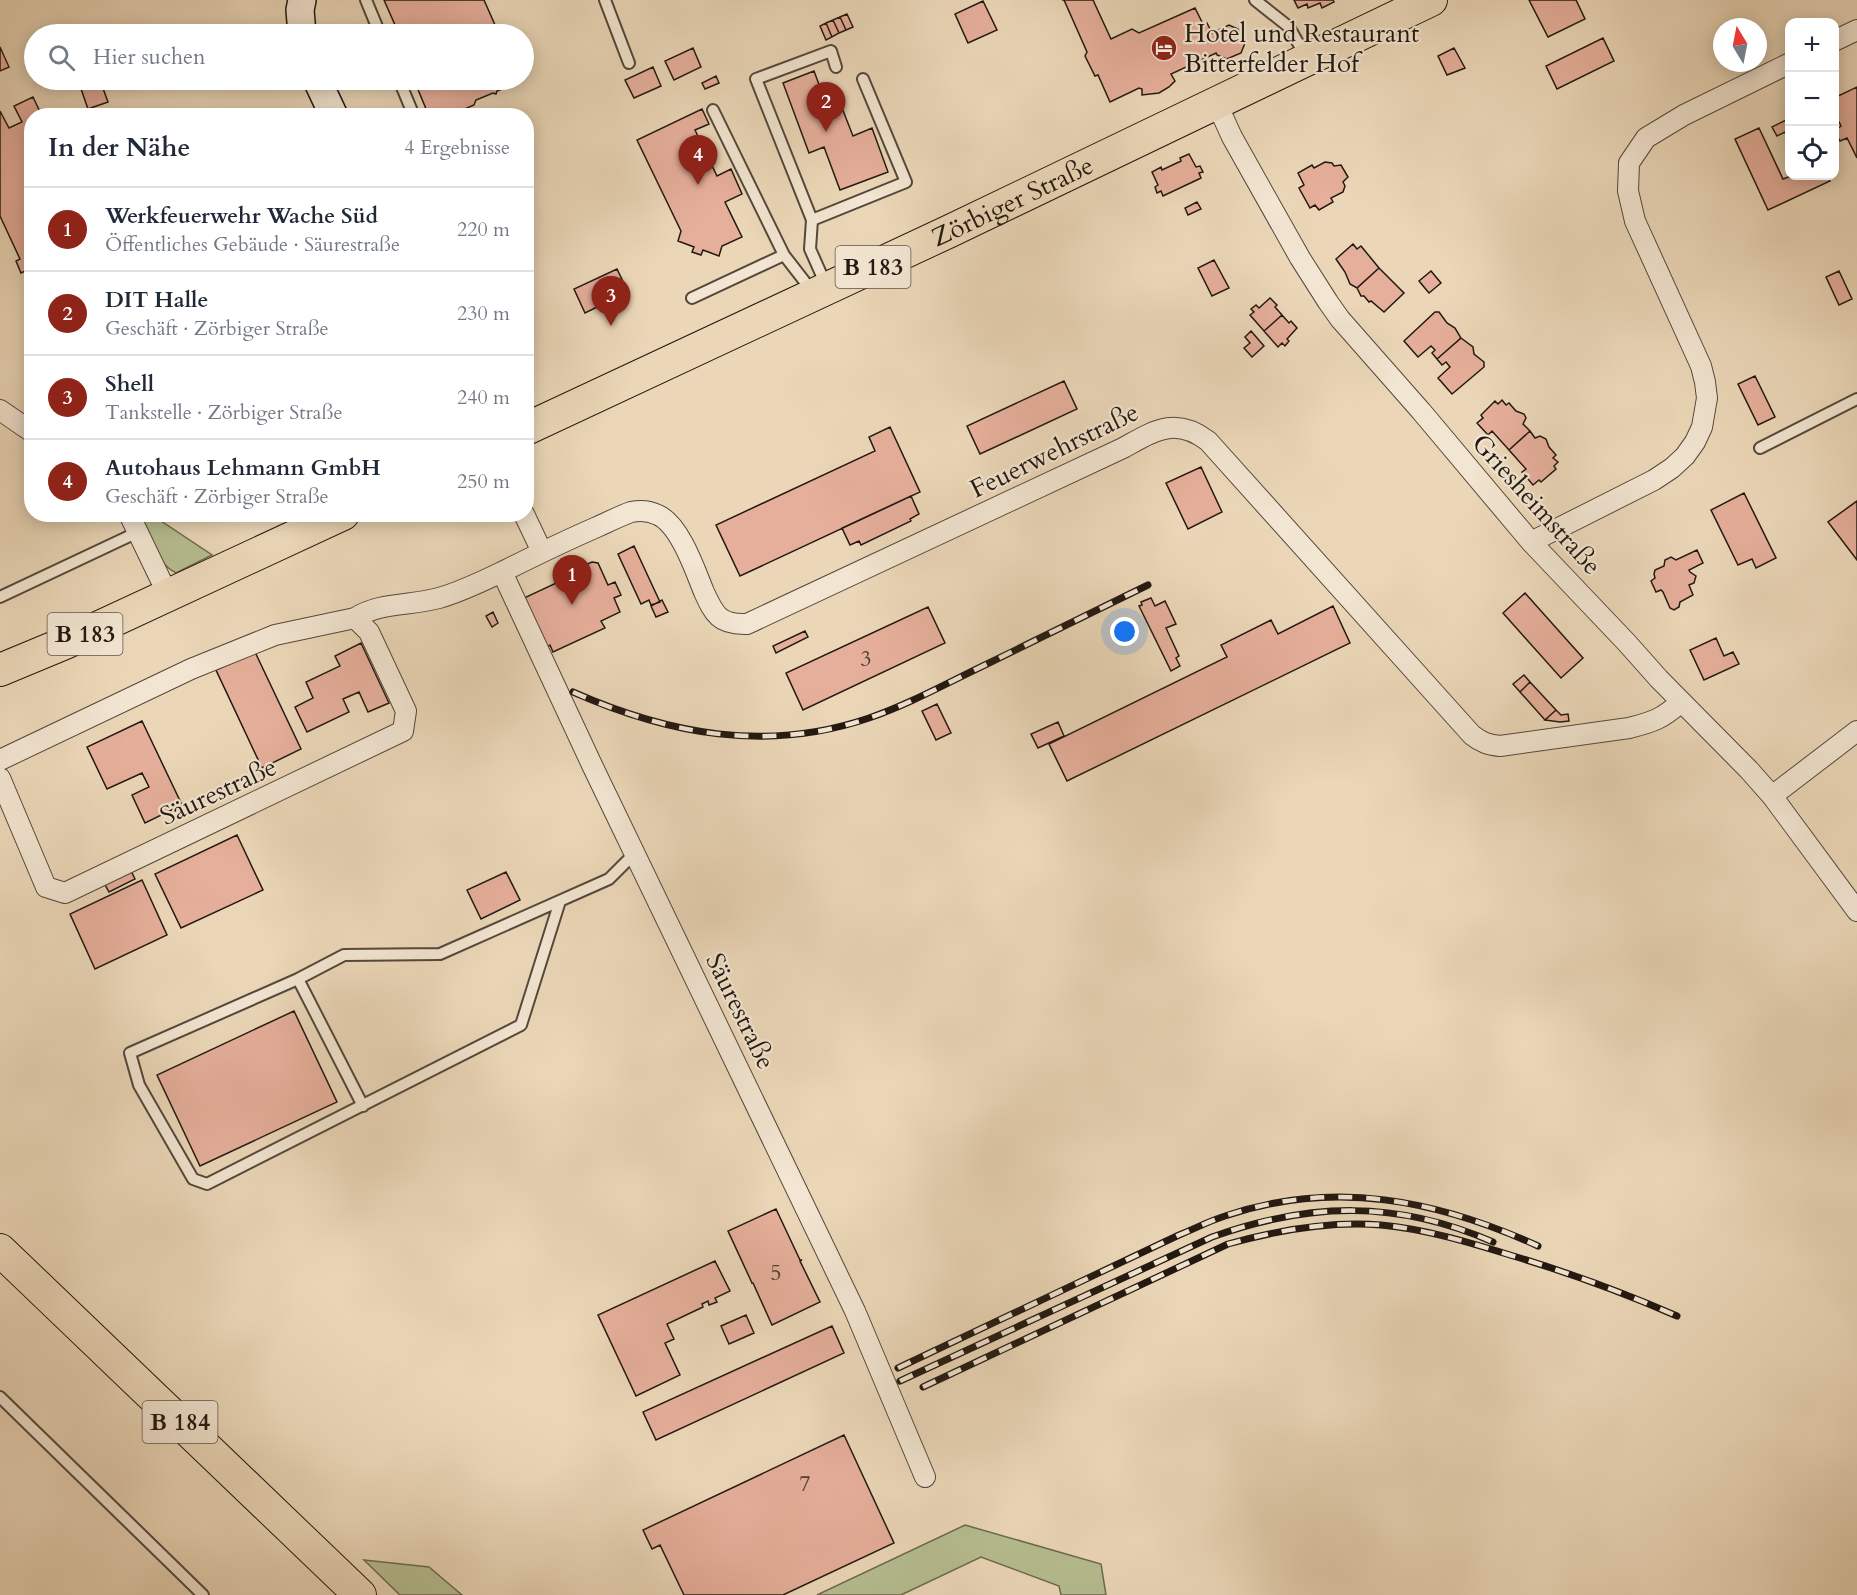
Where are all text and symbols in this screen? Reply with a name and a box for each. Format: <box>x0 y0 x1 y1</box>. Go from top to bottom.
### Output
place label: Hotel und Restaurant Bitterfelder Hof <box>1184 16 1419 81</box>
north arrow <box>1713 18 1767 72</box>
map controls <box>1785 18 1839 180</box>
button: + <box>1785 18 1839 72</box>
search box <box>24 24 534 90</box>
hotel icon: Hotel und Restaurant Bitterfelder Hof <box>1149 33 1179 63</box>
icon: search <box>45 41 78 74</box>
text: Hier suchen <box>93 42 206 72</box>
button: − <box>1785 72 1839 126</box>
pin: 2 <box>806 82 846 132</box>
button: locate <box>1785 126 1839 180</box>
text: In der Nähe <box>48 130 190 165</box>
text: 4 Ergebnisse <box>404 134 510 161</box>
pin: 4 <box>678 136 718 185</box>
street label: Zörbiger Straße <box>926 148 1099 255</box>
text: Werkfeuerwehr Wache Süd <box>105 201 378 231</box>
text: 1 <box>62 216 73 243</box>
text: 220 m <box>457 216 510 243</box>
text: Öffentliches Gebäude · Säurestraße <box>105 231 400 258</box>
road number: B 183 <box>836 246 910 288</box>
pin: 3 <box>592 276 630 326</box>
text: DIT Halle <box>105 285 208 315</box>
text: 2 <box>62 300 73 327</box>
text: 230 m <box>457 300 510 327</box>
text: Geschäft · Zörbiger Straße <box>105 315 329 342</box>
text: Shell <box>105 369 154 399</box>
text: 3 <box>62 384 73 411</box>
text: 240 m <box>457 384 510 411</box>
street label: Feuerwehrstraße <box>964 394 1144 506</box>
text: Tankstelle · Zörbiger Straße <box>105 399 343 426</box>
street label: Griesheimstraße <box>1464 426 1609 582</box>
text: Autohaus Lehmann GmbH <box>105 453 381 483</box>
text: 4 <box>62 468 73 495</box>
text: 250 m <box>457 468 510 495</box>
text: Geschäft · Zörbiger Straße <box>105 483 329 510</box>
pin: 1 <box>552 556 592 605</box>
road number: B 183 <box>48 613 122 655</box>
your location <box>1110 617 1139 646</box>
house number: 3 <box>860 644 872 674</box>
street label: Säurestraße <box>154 749 282 834</box>
street label: Säurestraße <box>697 947 784 1075</box>
house number: 5 <box>770 1258 782 1288</box>
road number: B 184 <box>142 1401 218 1443</box>
house number: 7 <box>799 1469 811 1499</box>

